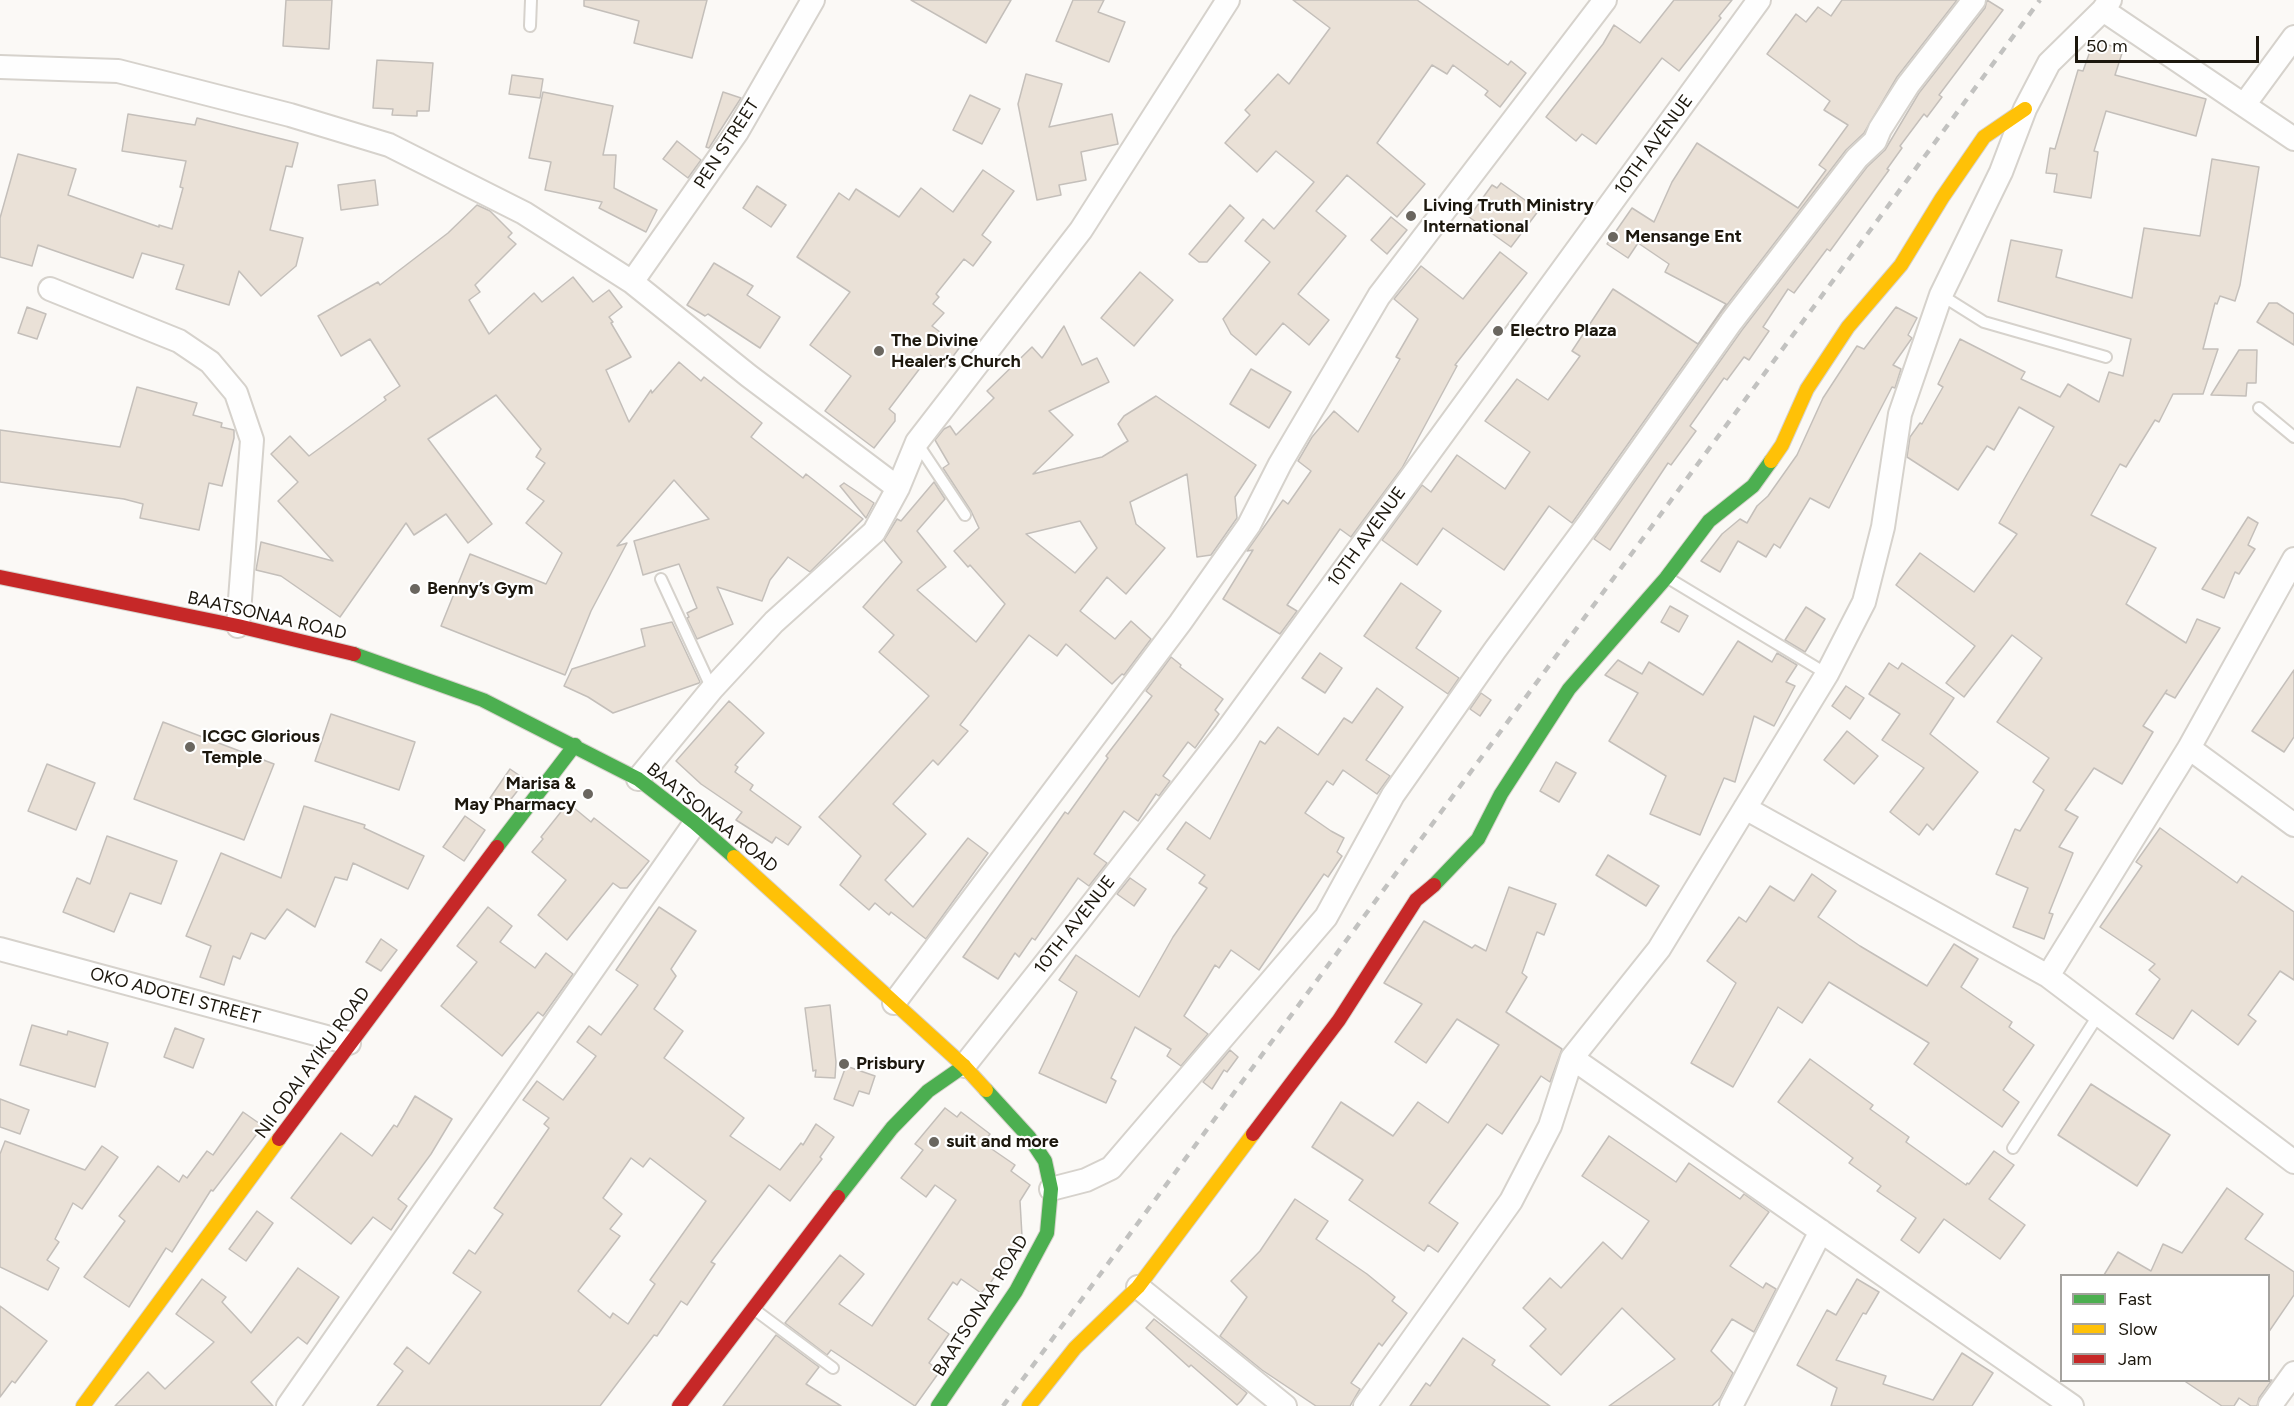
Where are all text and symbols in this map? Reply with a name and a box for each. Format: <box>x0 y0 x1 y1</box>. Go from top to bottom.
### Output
scale bar <box>2078 24 2262 62</box>
text: 50 m <box>2086 35 2128 57</box>
street label: 10TH AVENUE <box>1610 91 1698 199</box>
street label: PEN STREET <box>690 95 764 193</box>
place label: Living Truth Ministry International <box>1423 195 1594 238</box>
marker: Living Truth Ministry International <box>1404 209 1418 223</box>
place label: Mensange Ent <box>1625 226 1742 248</box>
marker: Mensange Ent <box>1606 230 1620 244</box>
place label: Electro Plaza <box>1510 320 1617 342</box>
marker: Electro Plaza <box>1491 324 1505 338</box>
place label: The Divine Healer’s Church <box>891 330 1021 372</box>
marker: The Divine Healer’s Church <box>872 344 886 358</box>
street label: 10TH AVENUE <box>1323 483 1411 591</box>
place label: Benny’s Gym <box>427 578 533 600</box>
marker: Benny’s Gym <box>408 582 422 596</box>
street label: BAATSONAA ROAD <box>185 587 349 645</box>
place label: ICGC Glorious Temple <box>202 726 320 768</box>
marker: ICGC Glorious Temple <box>183 740 197 754</box>
street label: BAATSONAA ROAD <box>642 758 782 878</box>
place label: Marisa & May Pharmacy <box>454 773 576 816</box>
marker: Marisa & May Pharmacy <box>581 787 595 801</box>
street label: 10TH AVENUE <box>1030 872 1120 978</box>
street label: OKO ADOTEI STREET <box>88 963 262 1029</box>
street label: NII ODAI AYIKU ROAD <box>251 983 375 1143</box>
place label: Prisbury <box>856 1053 925 1075</box>
marker: Prisbury <box>837 1057 851 1071</box>
place label: suit and more <box>946 1131 1059 1153</box>
marker: suit and more <box>927 1135 941 1149</box>
street label: BAATSONAA ROAD <box>929 1231 1033 1381</box>
legend <box>2060 1274 2270 1382</box>
text: Fast <box>2118 1288 2152 1310</box>
text: Slow <box>2118 1318 2157 1340</box>
text: Jam <box>2118 1348 2152 1370</box>

